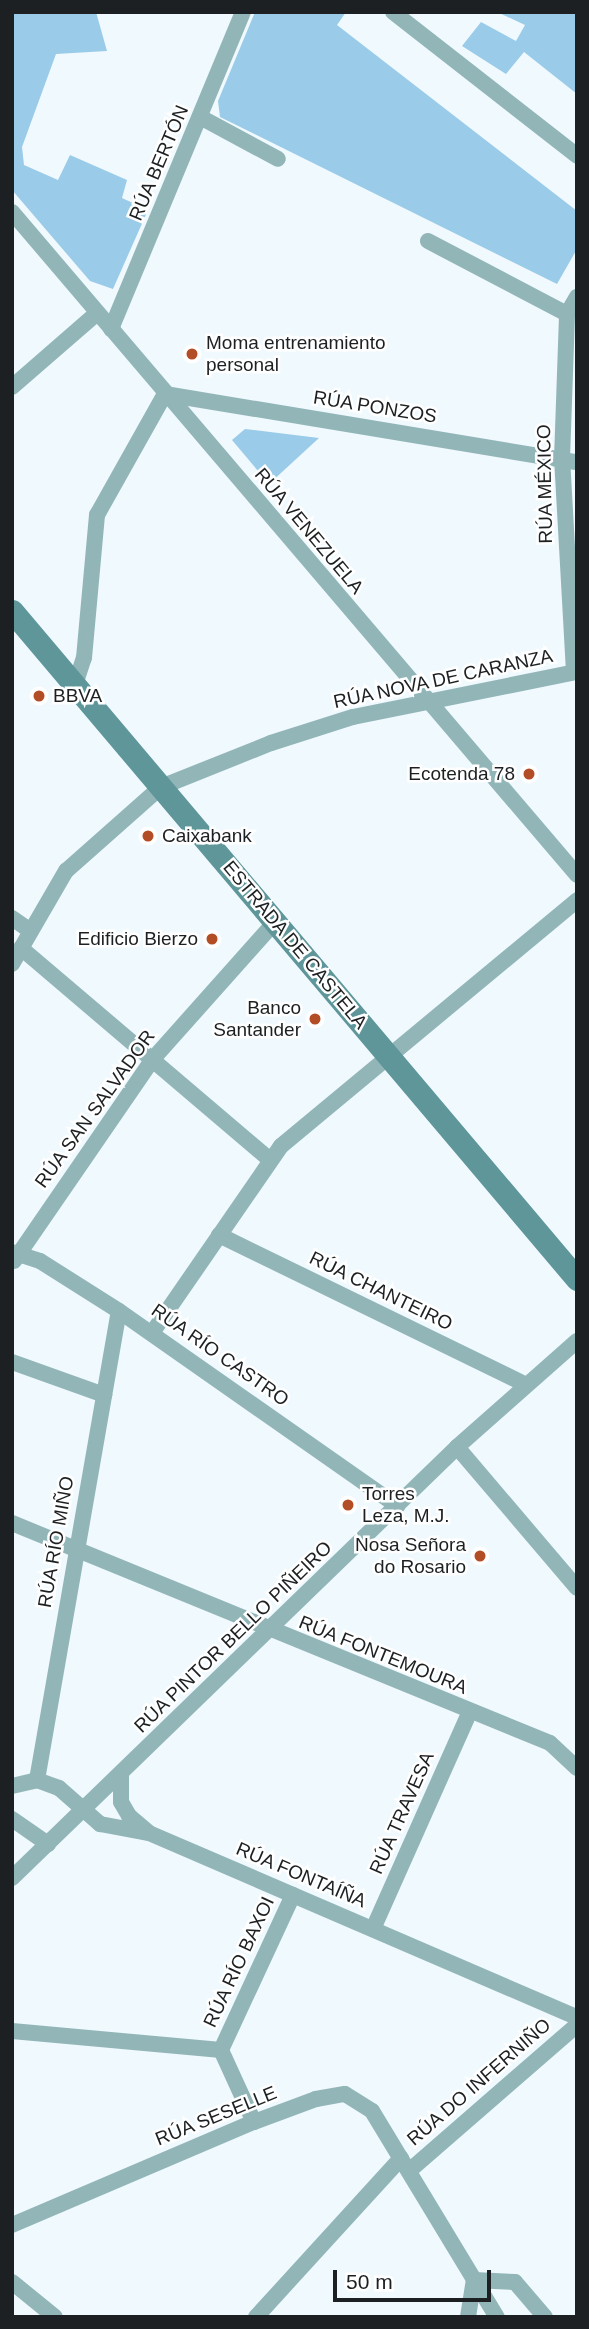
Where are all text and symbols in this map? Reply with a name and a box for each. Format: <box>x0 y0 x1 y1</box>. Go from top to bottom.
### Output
street label: RÚA BERTÓN <box>124 101 194 225</box>
place label: Moma entrenamiento personal <box>206 332 386 376</box>
marker: Moma entrenamiento personal <box>184 346 200 362</box>
street label: RÚA PONZOS <box>311 386 439 428</box>
street label: RÚA MÉXICO <box>533 424 557 544</box>
street label: RÚA VENEZUELA <box>249 463 369 599</box>
street label: RÚA NOVA DE CARANZA <box>330 644 556 714</box>
place label: BBVA <box>53 685 102 707</box>
marker: BBVA <box>31 688 47 704</box>
place label: Ecotenda 78 <box>408 763 515 785</box>
marker: Ecotenda 78 <box>521 766 537 782</box>
place label: Caixabank <box>162 825 252 847</box>
marker: Caixabank <box>140 828 156 844</box>
street label: ESTRADA DE CASTELA <box>218 856 372 1034</box>
place label: Edificio Bierzo <box>78 928 198 950</box>
marker: Edificio Bierzo <box>204 931 220 947</box>
place label: Banco Santander <box>213 997 301 1041</box>
marker: Banco Santander <box>307 1011 323 1027</box>
street label: RÚA SAN SALVADOR <box>30 1025 160 1193</box>
street label: RÚA CHANTEIRO <box>305 1246 457 1336</box>
street label: RÚA RÍO CASTRO <box>146 1299 294 1411</box>
street label: RÚA RÍO MIÑO <box>33 1474 79 1610</box>
place label: Torres Leza, M.J. <box>362 1483 450 1527</box>
marker: Torres Leza, M.J. <box>340 1497 356 1513</box>
place label: Nosa Señora do Rosario <box>355 1534 466 1578</box>
street label: RÚA PINTOR BELLO PIÑEIRO <box>129 1536 337 1738</box>
marker: Nosa Señora do Rosario <box>472 1548 488 1564</box>
street label: RÚA FONTEMOURA <box>295 1611 471 1699</box>
street label: RÚA TRAVESA <box>365 1748 439 1878</box>
street label: RÚA FONTAÍÑA <box>232 1837 370 1913</box>
street label: RÚA RÍO BAXOI <box>199 1893 279 2031</box>
street label: RÚA DO INFERNIÑO <box>402 2013 556 2151</box>
street label: RÚA SESELLE <box>152 2081 280 2151</box>
scale bar <box>337 2256 494 2300</box>
text: 50 m <box>346 2270 393 2293</box>

